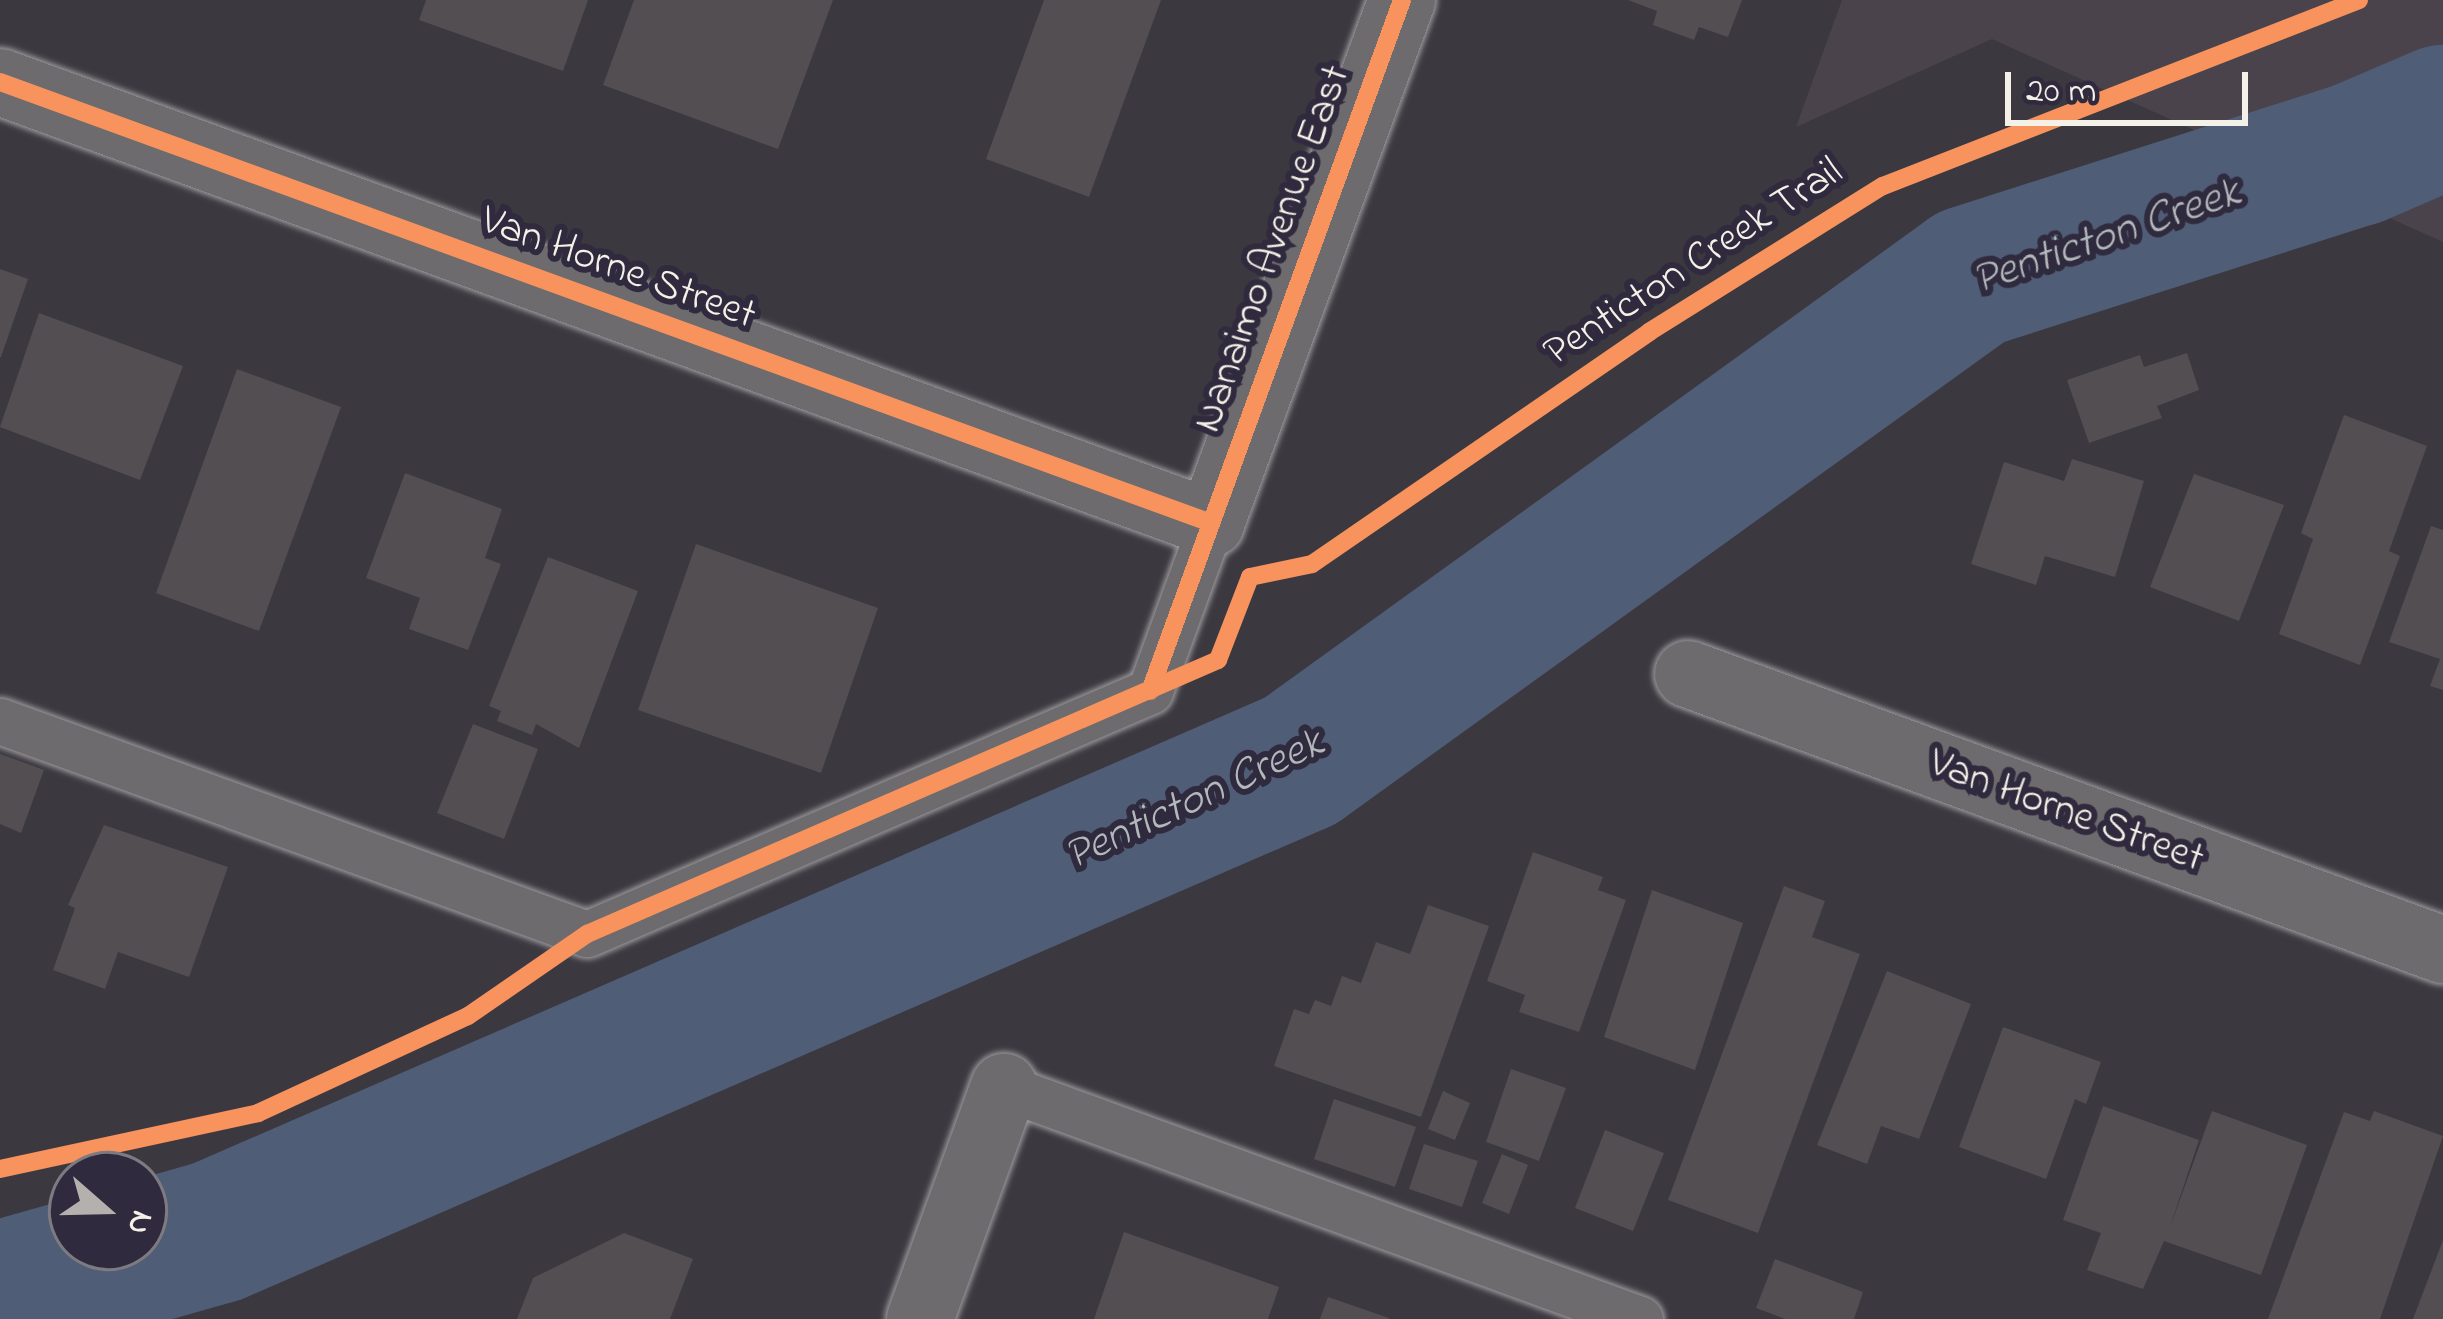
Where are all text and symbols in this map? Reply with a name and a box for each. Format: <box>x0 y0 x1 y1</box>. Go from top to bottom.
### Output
scale bar <box>2011 48 2254 122</box>
street label: Nanaimo Avenue East <box>1183 59 1363 439</box>
text: 20 m <box>2026 66 2096 119</box>
street label: Penticton Creek Trail <box>1535 148 1853 378</box>
water label: Penticton Creek <box>1966 167 2248 309</box>
street label: Van Horne Street <box>474 196 762 342</box>
water label: Penticton Creek <box>1057 717 1333 885</box>
street label: Van Horne Street <box>1922 739 2210 885</box>
north arrow <box>48 1151 168 1271</box>
text: N <box>113 1204 165 1241</box>

